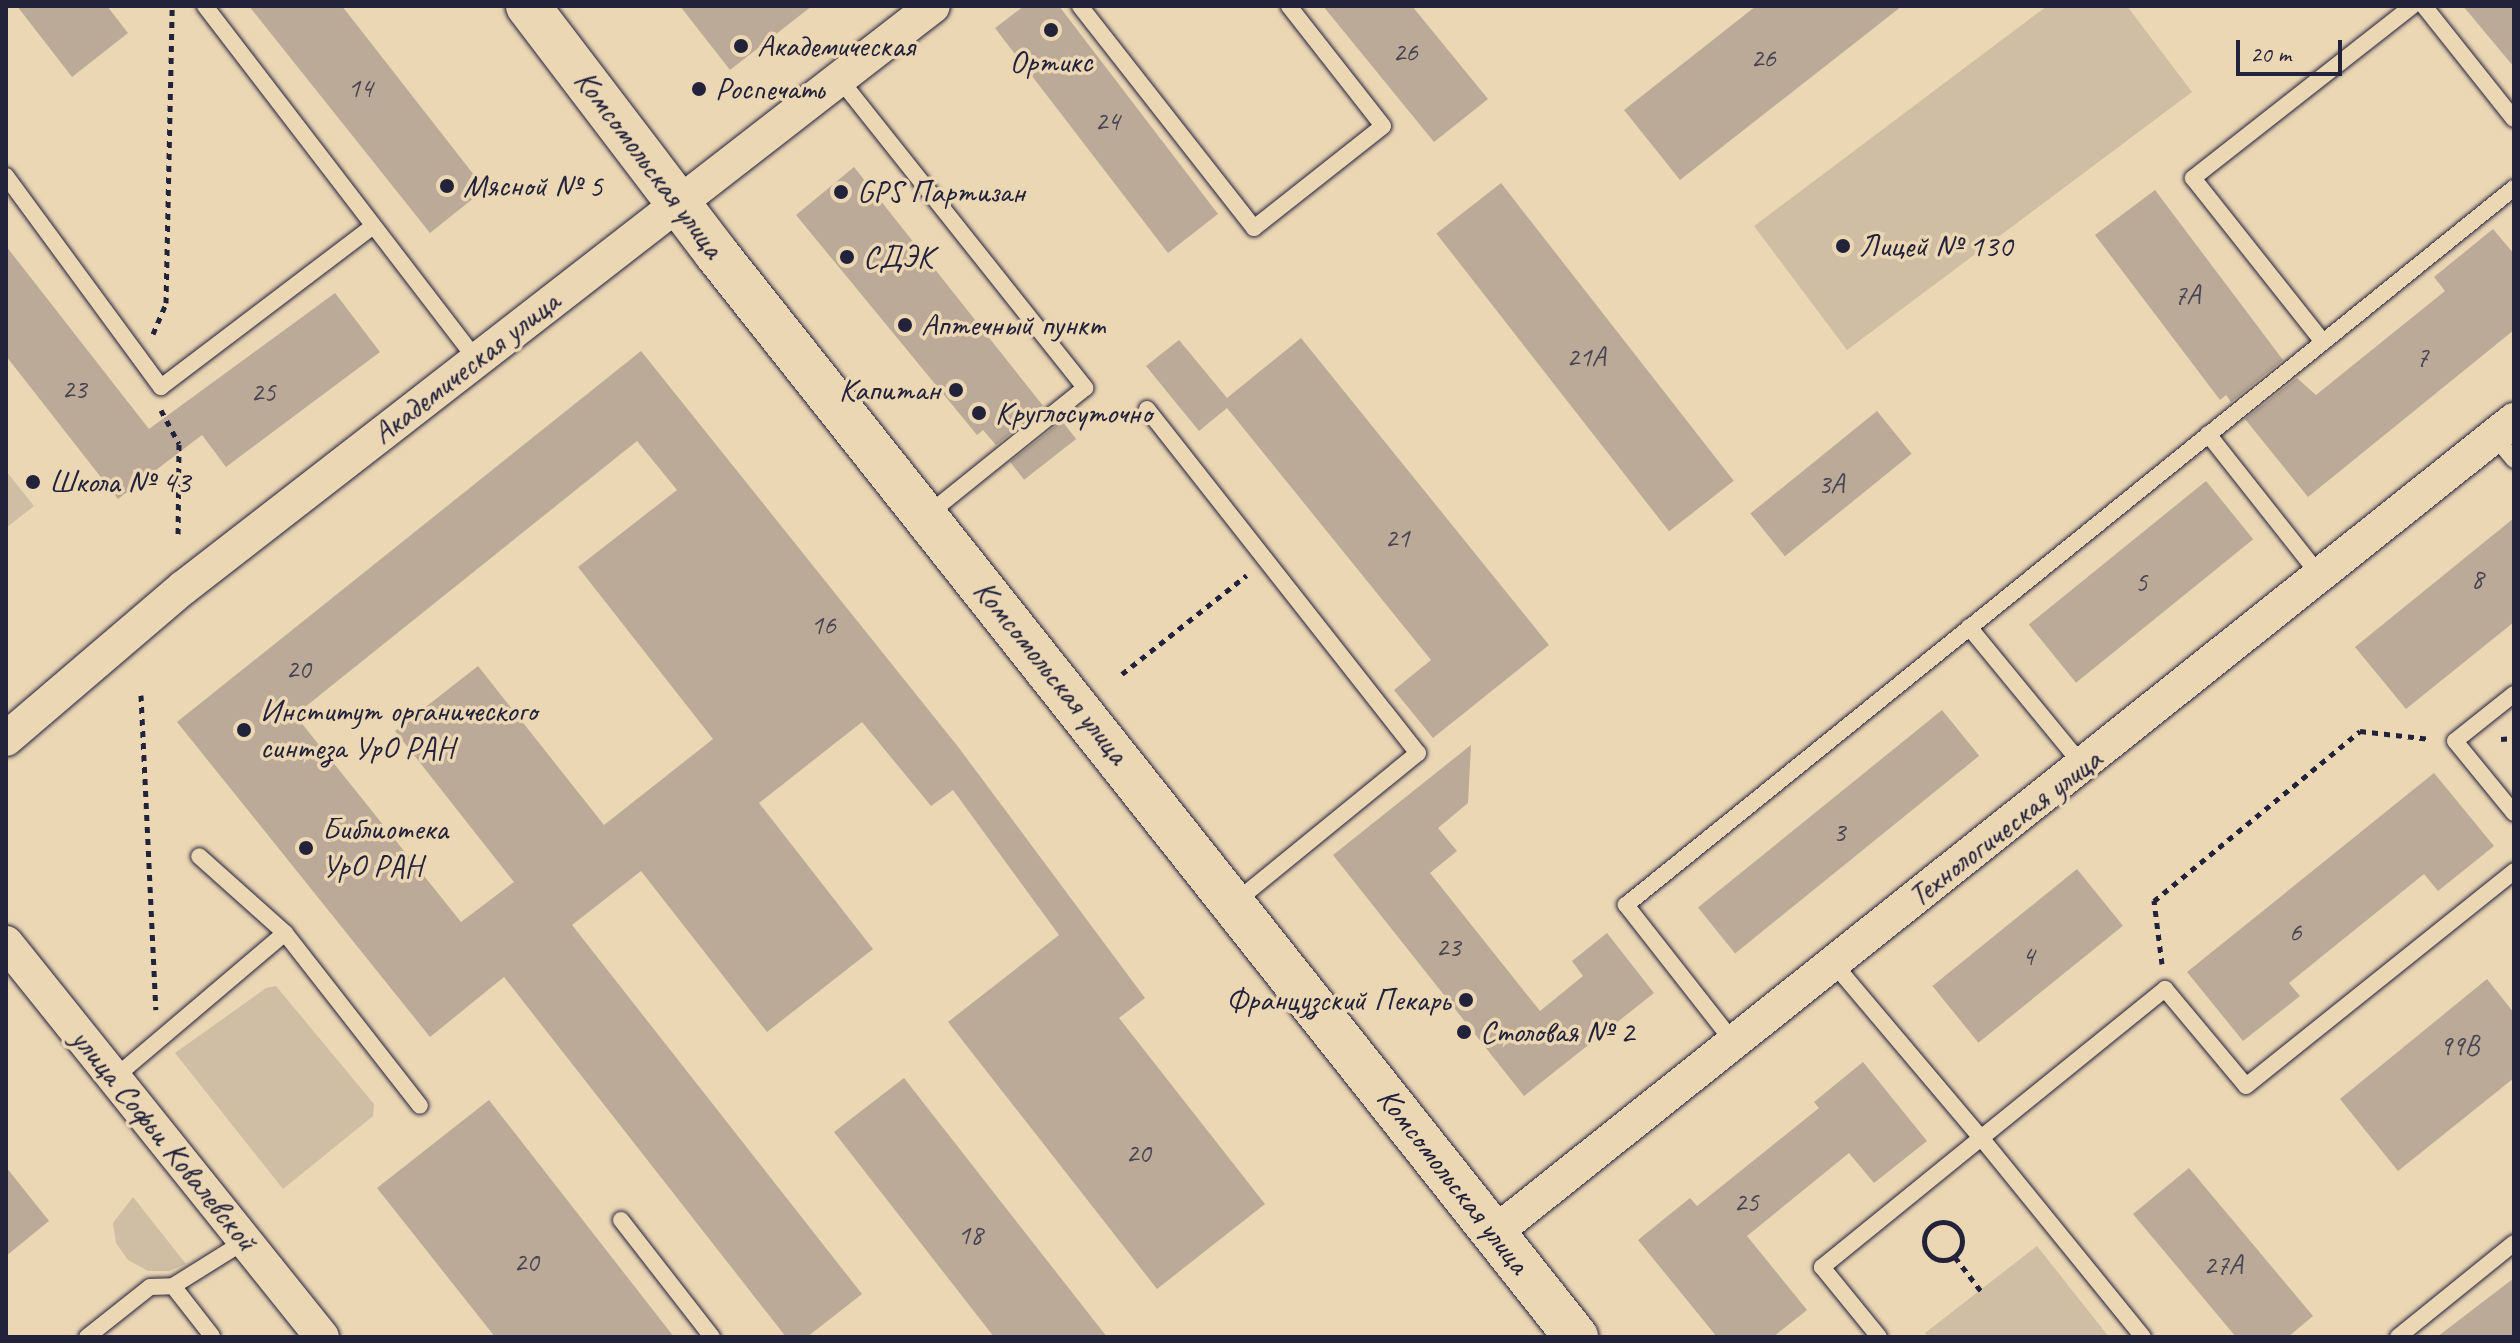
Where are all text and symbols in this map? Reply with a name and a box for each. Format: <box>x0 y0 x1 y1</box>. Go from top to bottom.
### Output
marker: Ортикс <box>1042 21 1060 39</box>
scale bar <box>2240 24 2346 74</box>
place label: Академическая <box>757 27 915 65</box>
house number: 26 <box>1392 35 1418 69</box>
marker: Академическая <box>732 37 750 55</box>
text: 20 m <box>2250 39 2291 69</box>
house number: 26 <box>1750 41 1776 75</box>
place label: Ортикс <box>1010 43 1092 81</box>
street label: Комсомольская улица <box>565 61 733 267</box>
place label: Роспечать <box>715 70 824 108</box>
house number: 14 <box>347 71 373 105</box>
marker: Роспечать <box>690 80 708 98</box>
house number: 24 <box>1094 104 1120 138</box>
place label: Мясной № 5 <box>463 167 603 205</box>
place label: GPS Партизан <box>857 173 1025 211</box>
marker: Мясной № 5 <box>438 177 456 195</box>
marker: GPS Партизан <box>832 183 850 201</box>
place label: Лицей № 130 <box>1859 227 2012 265</box>
marker: Лицей № 130 <box>1834 237 1852 255</box>
place label: СДЭК <box>863 238 933 276</box>
marker: СДЭК <box>838 248 856 266</box>
house number: 7А <box>2174 278 2200 312</box>
street label: Академическая улица <box>365 283 567 453</box>
place label: Аптечный пункт <box>921 306 1104 344</box>
marker: Аптечный пункт <box>896 316 914 334</box>
house number: 21А <box>1566 340 1606 374</box>
house number: 7 <box>2416 340 2428 374</box>
place label: Капитан <box>839 371 940 409</box>
house number: 23 <box>61 372 87 406</box>
house number: 25 <box>250 375 276 409</box>
marker: Капитан <box>947 381 965 399</box>
place label: Круглосуточно <box>995 394 1152 432</box>
marker: Круглосуточно <box>970 404 988 422</box>
place label: Школа № 43 <box>49 463 190 501</box>
house number: 3А <box>1818 467 1844 501</box>
marker: Школа № 43 <box>24 473 42 491</box>
house number: 21 <box>1384 521 1410 555</box>
house number: 8 <box>2471 562 2483 596</box>
house number: 5 <box>2135 565 2147 599</box>
street label: Комсомольская улица <box>964 571 1138 773</box>
house number: 16 <box>810 608 836 642</box>
house number: 20 <box>285 652 311 686</box>
place label: Институт органического синтеза УрО РАН <box>260 693 534 768</box>
marker: Институт органического синтеза УрО РАН <box>235 721 253 739</box>
street label: Технологическая улица <box>1899 740 2111 916</box>
place label: Библиотека УрО РАН <box>322 811 448 886</box>
house number: 3 <box>1833 815 1845 849</box>
marker: Библиотека УрО РАН <box>297 839 315 857</box>
house number: 6 <box>2289 915 2301 949</box>
house number: 23 <box>1435 930 1461 964</box>
house number: 4 <box>2022 939 2034 973</box>
place label: Французский Пекарь <box>1226 981 1450 1019</box>
marker: Французский Пекарь <box>1457 991 1475 1009</box>
place label: Столовая № 2 <box>1480 1013 1634 1051</box>
marker: Столовая № 2 <box>1455 1023 1473 1041</box>
street label: улица Софьи Ковалевской <box>65 1024 263 1256</box>
house number: 99В <box>2439 1029 2479 1063</box>
street label: Комсомольская улица <box>1367 1079 1539 1283</box>
house number: 20 <box>1125 1136 1151 1170</box>
house number: 25 <box>1733 1185 1759 1219</box>
house number: 18 <box>957 1218 983 1252</box>
house number: 20 <box>513 1245 539 1279</box>
house number: 27А <box>2203 1248 2243 1282</box>

